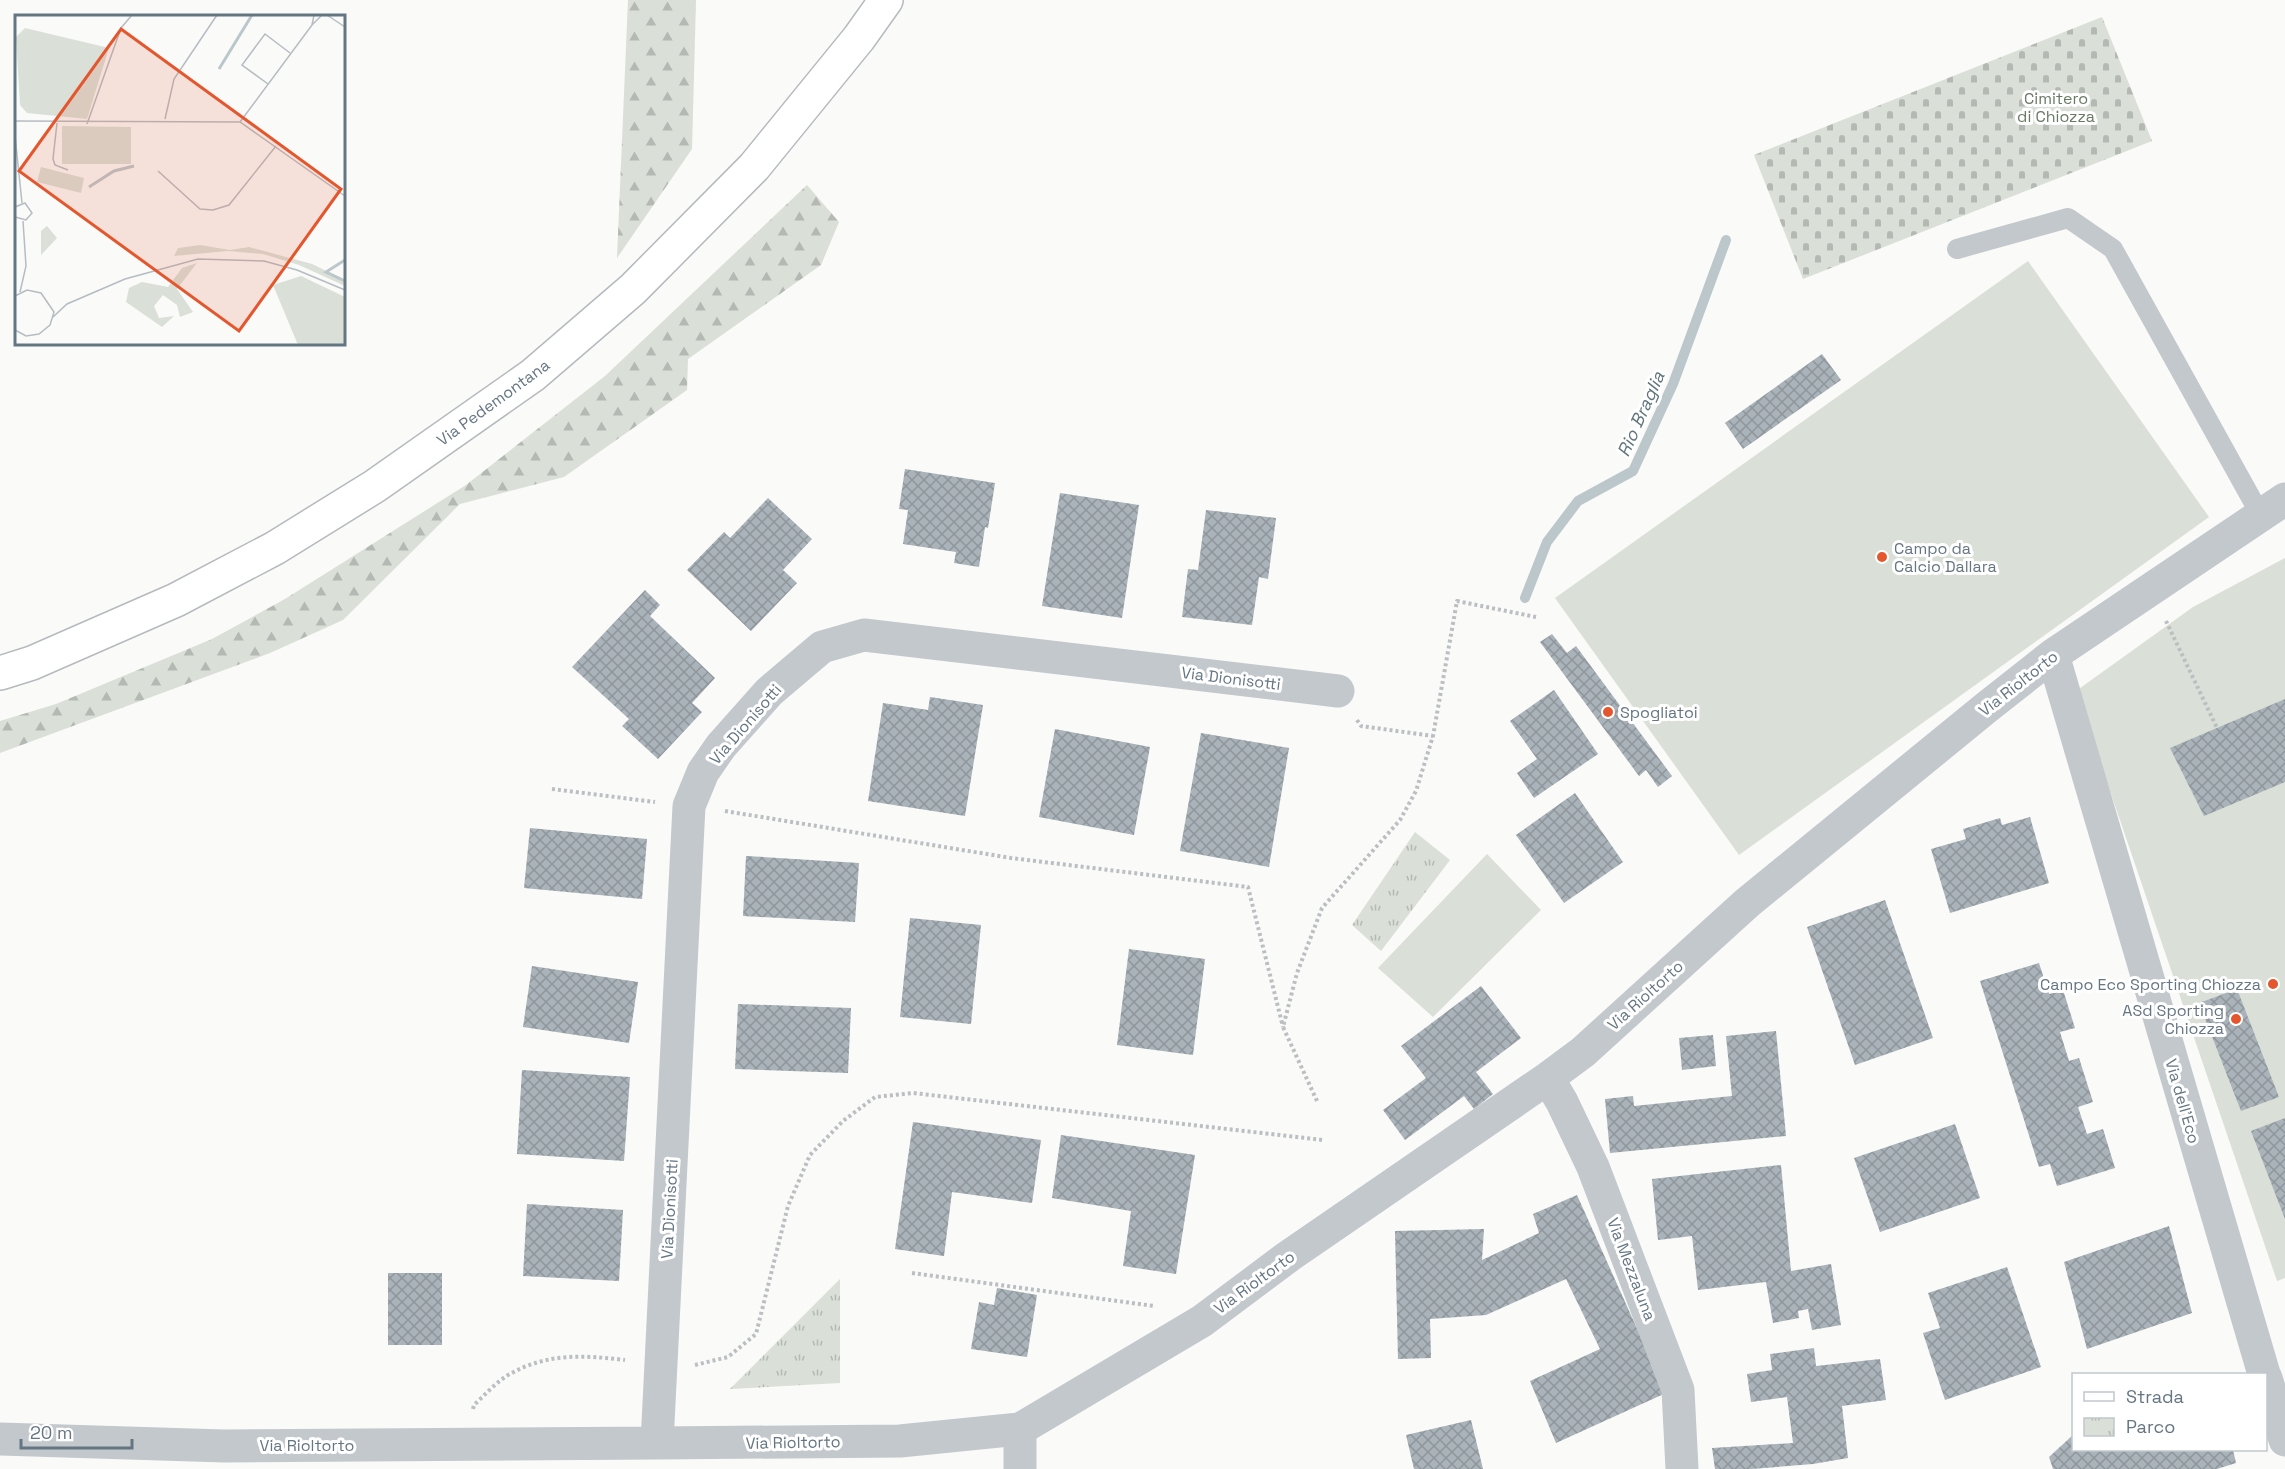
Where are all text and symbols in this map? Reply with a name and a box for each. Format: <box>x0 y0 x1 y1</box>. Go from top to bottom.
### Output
inset map <box>15 15 345 345</box>
park label: Cimitero di Chiozza <box>2017 88 2095 127</box>
street label: Via Pedemontana <box>433 354 554 450</box>
water label: Rio Braglia <box>1612 367 1670 460</box>
place label: Campo da Calcio Dallara <box>1894 538 1997 577</box>
marker: Campo da Calcio Dallara <box>1875 550 1889 564</box>
street label: Via Rioltorto <box>1974 646 2062 721</box>
street label: Via Dionisotti <box>1180 662 1282 695</box>
street label: Via Dionisotti <box>705 680 786 769</box>
place label: Spogliatoi <box>1620 702 1698 723</box>
marker: Spogliatoi <box>1601 705 1615 719</box>
street label: Via Rioltorto <box>1603 956 1688 1035</box>
place label: Campo Eco Sporting Chiozza <box>2040 974 2261 995</box>
marker: Campo Eco Sporting Chiozza <box>2266 977 2280 991</box>
place label: ASd Sporting Chiozza <box>2122 1000 2224 1039</box>
marker: ASd Sporting Chiozza <box>2229 1012 2243 1026</box>
street label: Via dell'Eco <box>2160 1056 2205 1146</box>
street label: Via Dionisotti <box>656 1159 683 1260</box>
street label: Via Mezzaluna <box>1602 1215 1661 1324</box>
street label: Via Rioltorto <box>1210 1246 1299 1319</box>
legend <box>2072 1373 2267 1451</box>
text: Strada <box>2126 1385 2184 1408</box>
scale bar <box>21 1412 132 1450</box>
text: Parco <box>2126 1415 2175 1438</box>
text: 20 m <box>30 1421 73 1444</box>
street label: Via Rioltorto <box>745 1431 841 1454</box>
street label: Via Rioltorto <box>260 1435 354 1456</box>

